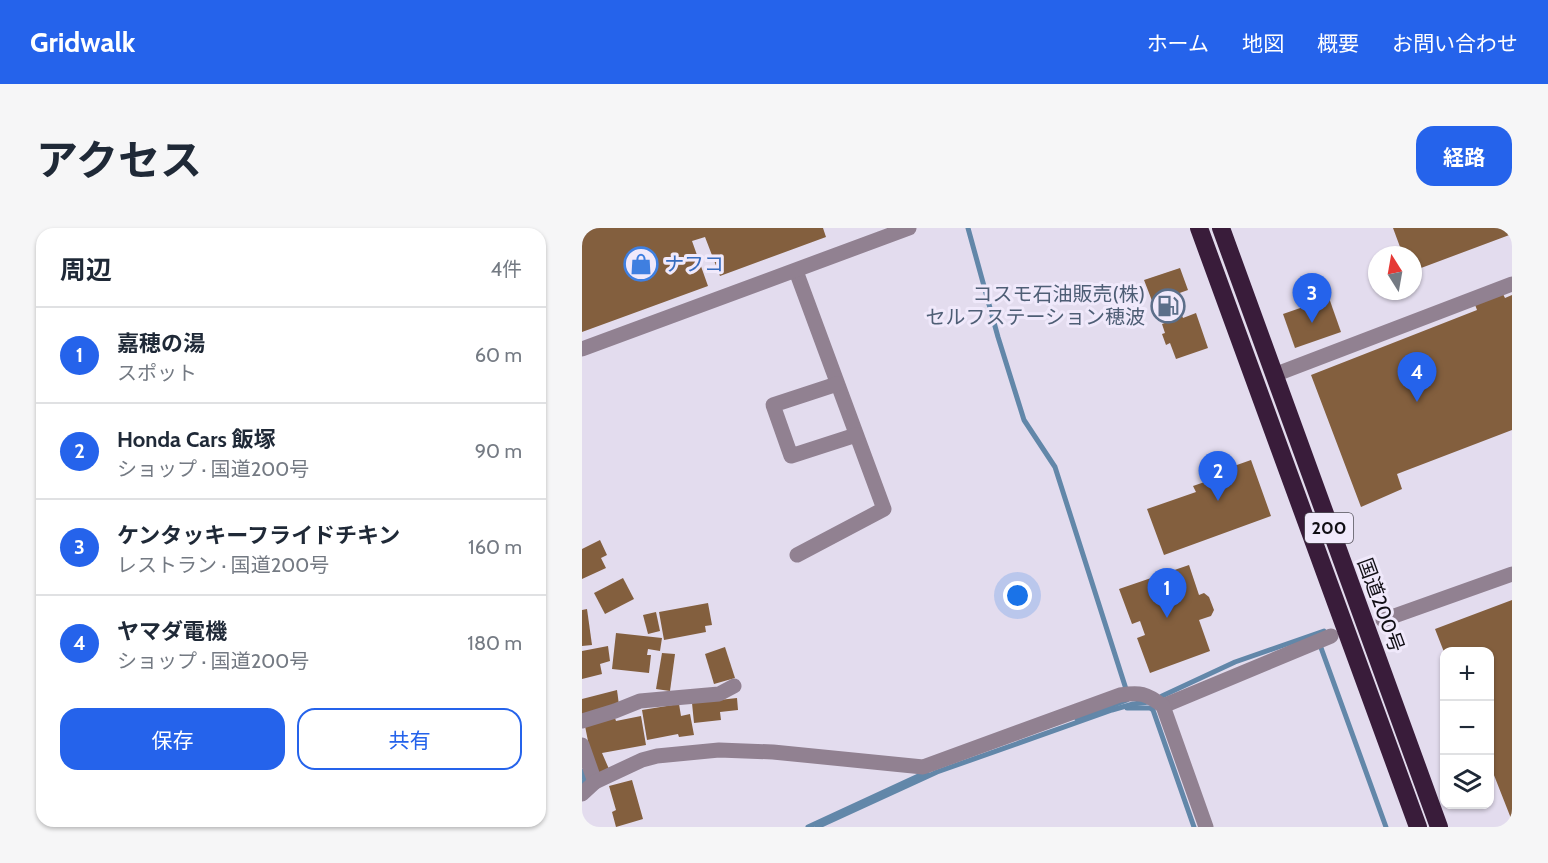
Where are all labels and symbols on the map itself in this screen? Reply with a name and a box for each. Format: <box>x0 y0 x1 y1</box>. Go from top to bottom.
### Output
shop icon: ナフコ <box>623 246 659 282</box>
north arrow <box>1368 246 1422 300</box>
place label: ナフコ <box>664 252 724 276</box>
pin: 3 <box>1292 274 1332 323</box>
place label: コスモ石油販売(株) セルフステーション穂波 <box>925 282 1145 329</box>
fuel station icon: コスモ石油販売(株) セルフステーション穂波 <box>1150 288 1186 324</box>
pin: 4 <box>1398 352 1436 402</box>
pin: 2 <box>1198 452 1238 501</box>
road number: 200 <box>1305 513 1353 543</box>
street label: 国道200号 <box>1353 555 1409 655</box>
pin: 1 <box>1148 568 1186 618</box>
your location <box>1003 581 1032 610</box>

